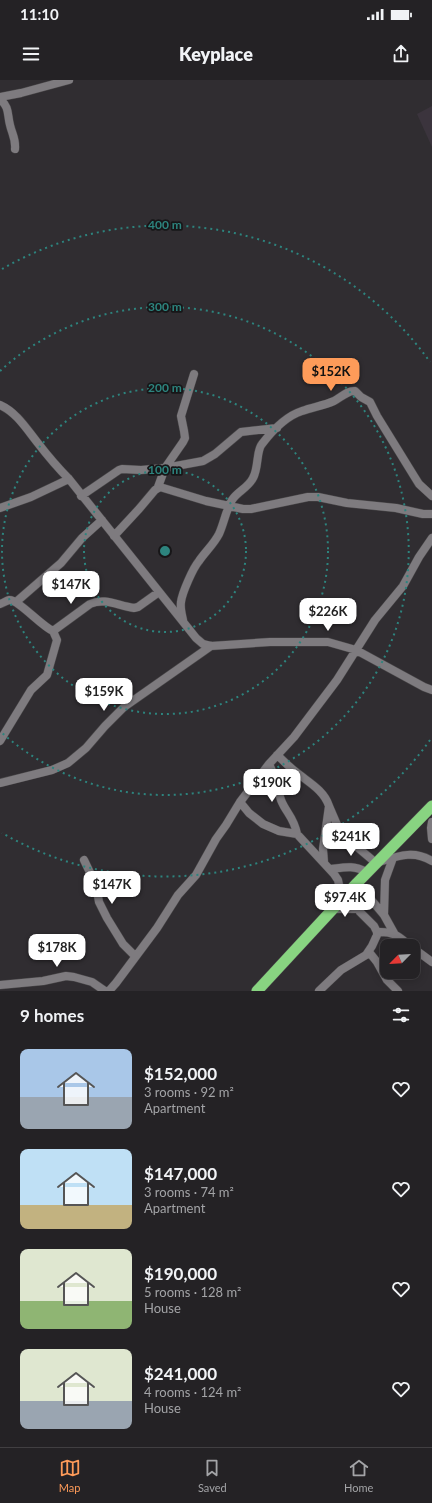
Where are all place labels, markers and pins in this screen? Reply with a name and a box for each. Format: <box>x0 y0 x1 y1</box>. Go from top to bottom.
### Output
pin: $152K <box>303 358 359 392</box>
centre of rings <box>158 544 172 558</box>
pin: $147K <box>43 571 99 605</box>
pin: $226K <box>300 598 356 632</box>
pin: $159K <box>76 678 132 712</box>
pin: $190K <box>244 769 300 803</box>
pin: $241K <box>323 823 379 857</box>
pin: $147K <box>84 871 140 905</box>
pin: $97.4K <box>312 884 378 918</box>
pin: $178K <box>29 934 85 968</box>

